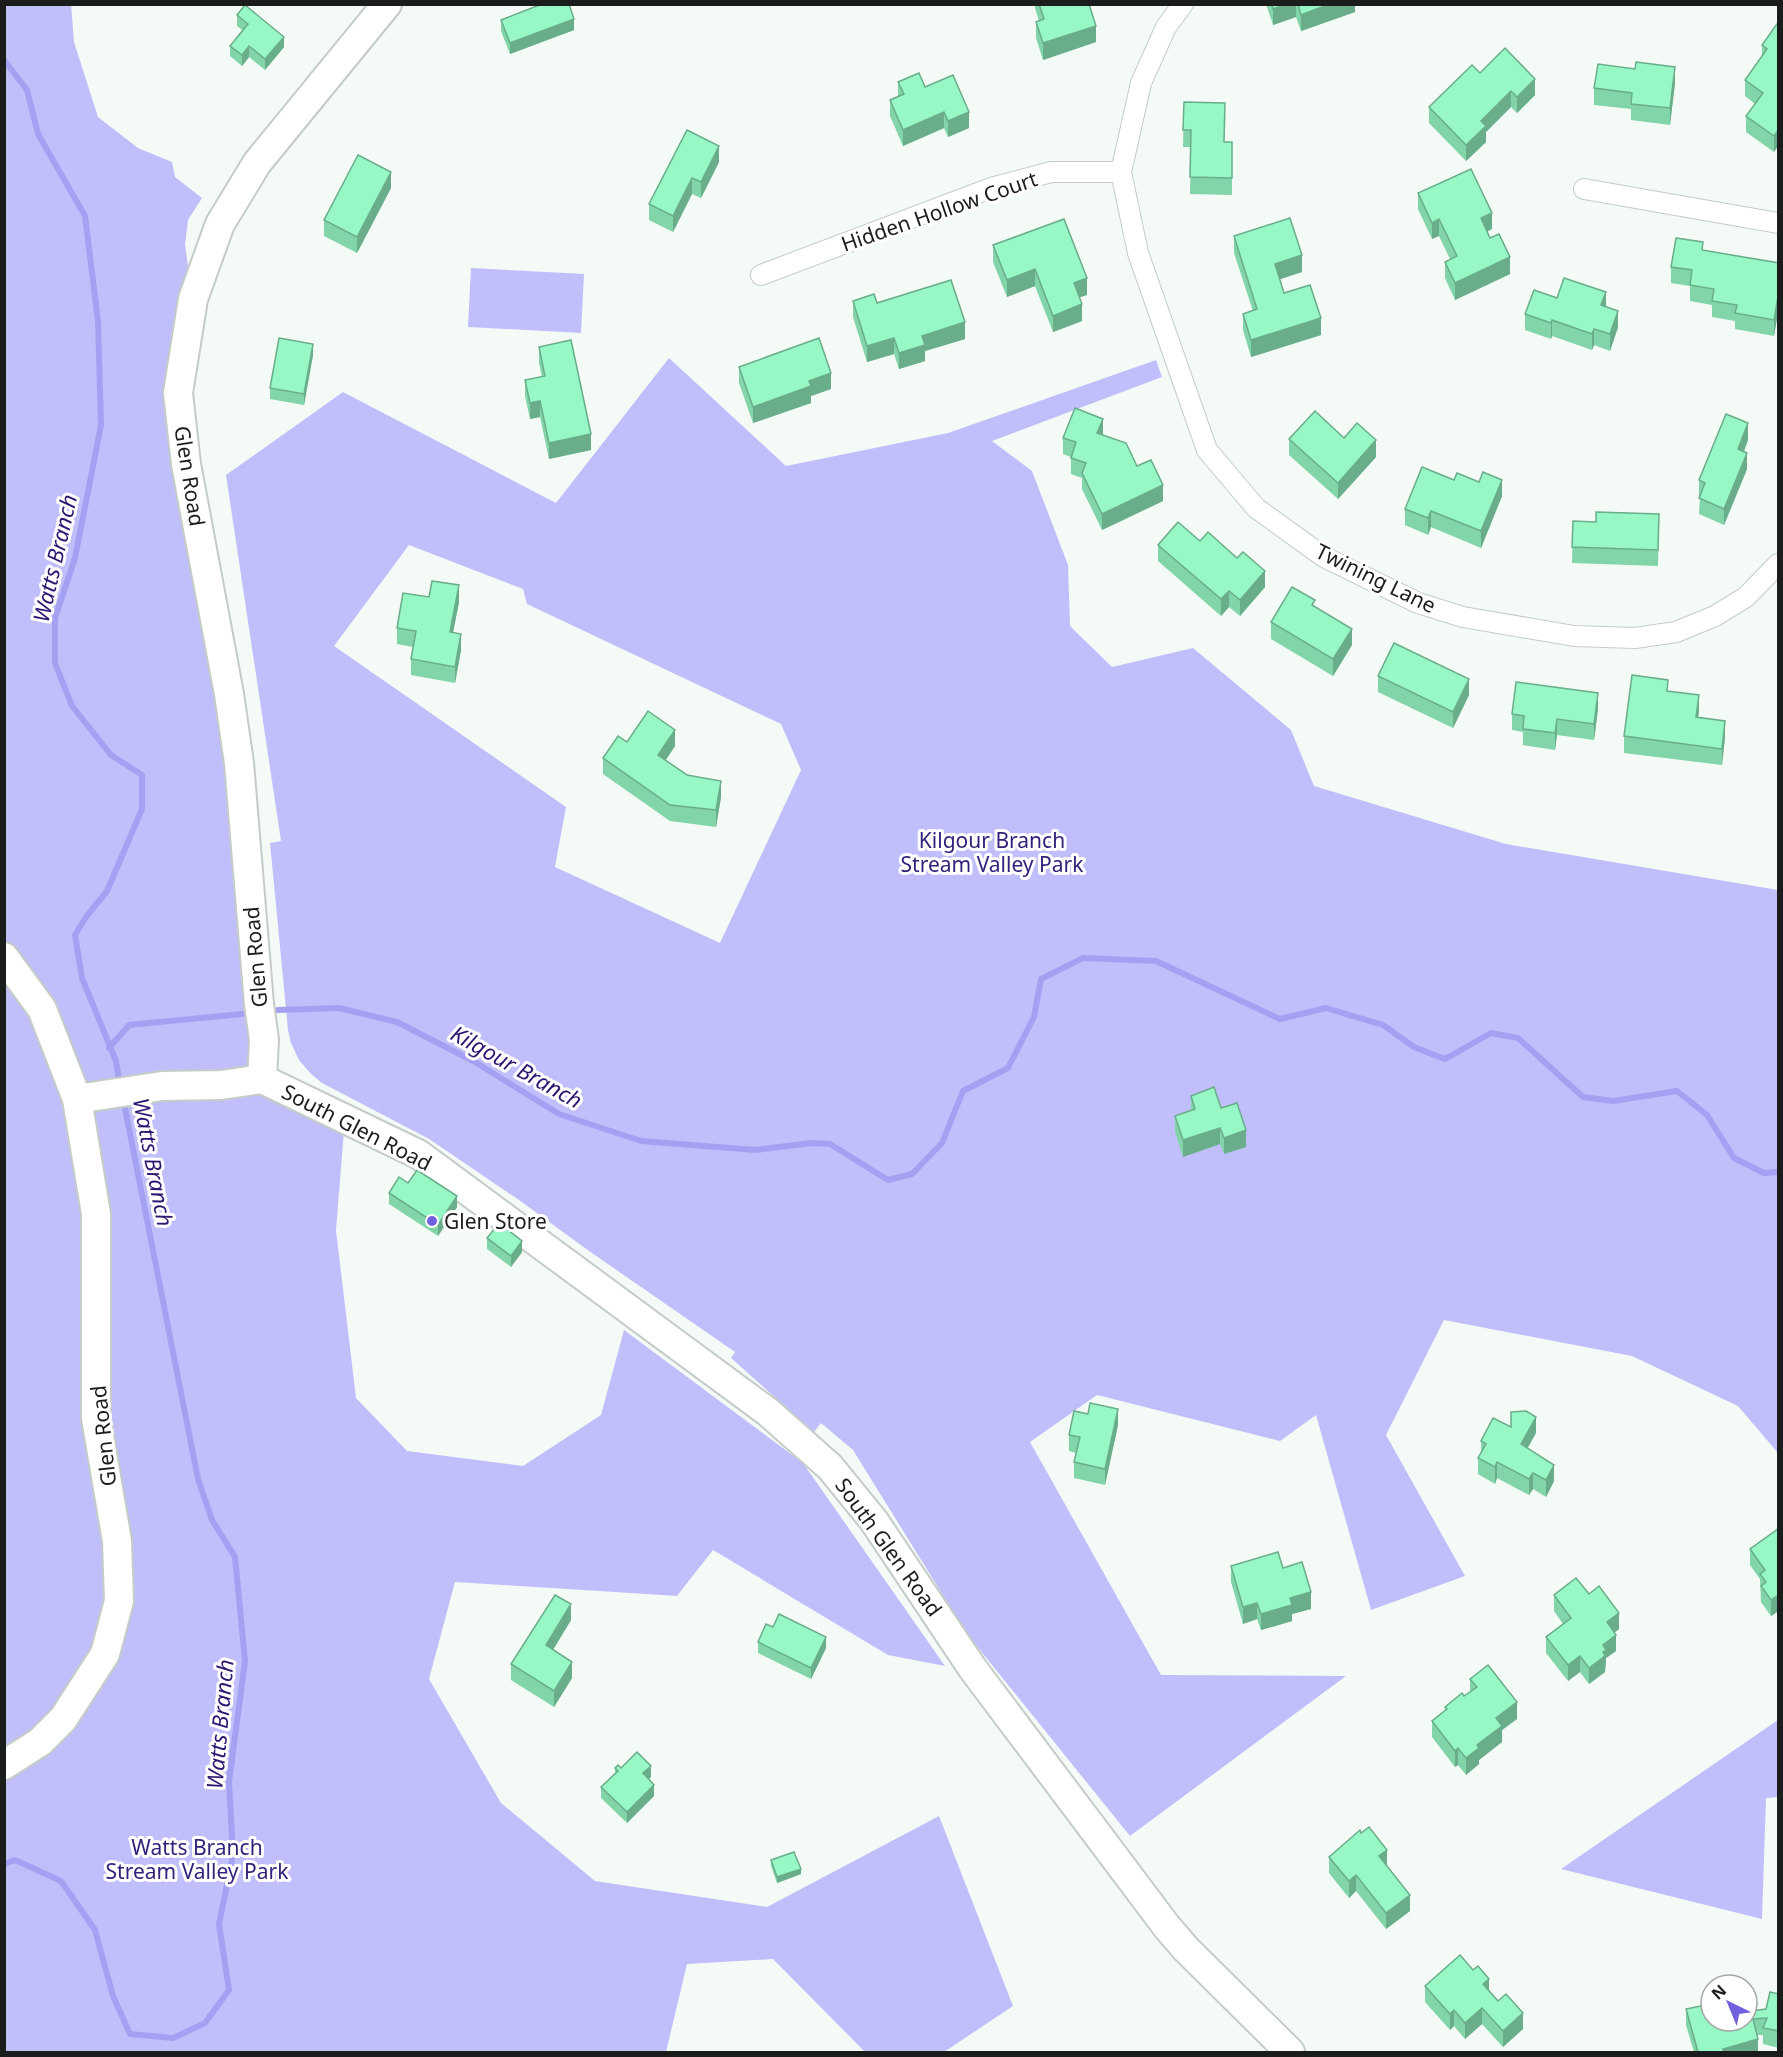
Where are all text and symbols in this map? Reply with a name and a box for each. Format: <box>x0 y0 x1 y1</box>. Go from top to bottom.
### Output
street label: Hidden Hollow Court <box>837 164 1041 258</box>
street label: Glen Road <box>168 424 212 528</box>
water label: Watts Branch <box>25 491 83 625</box>
street label: Twining Lane <box>1311 537 1441 619</box>
park label: Kilgour Branch Stream Valley Park <box>901 826 1084 878</box>
street label: Glen Road <box>237 905 273 1009</box>
water label: Kilgour Branch <box>446 1018 588 1114</box>
street label: South Glen Road <box>277 1077 437 1177</box>
water label: Watts Branch <box>127 1095 181 1229</box>
place label: Glen Store <box>444 1207 547 1235</box>
marker: Glen Store <box>425 1214 439 1228</box>
street label: Glen Road <box>84 1384 122 1488</box>
street label: South Glen Road <box>829 1472 949 1622</box>
water label: Watts Branch <box>198 1658 240 1790</box>
park label: Watts Branch Stream Valley Park <box>106 1833 289 1885</box>
north arrow <box>1699 1973 1759 2033</box>
text: N <box>1707 1980 1731 2005</box>

